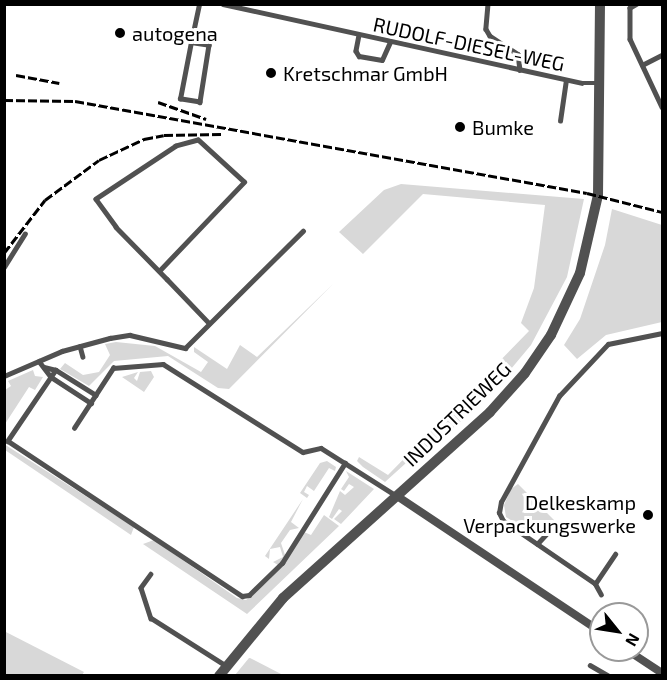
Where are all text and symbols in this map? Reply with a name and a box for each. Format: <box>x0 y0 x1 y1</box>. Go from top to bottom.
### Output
street label: RUDOLF-DIESEL-WEG <box>371 12 567 76</box>
place label: autogena <box>132 21 218 45</box>
marker: autogena <box>113 26 127 40</box>
place label: Kretschmar GmbH <box>283 61 448 85</box>
marker: Kretschmar GmbH <box>264 66 278 80</box>
place label: Bumke <box>472 115 534 139</box>
marker: Bumke <box>453 120 467 134</box>
street label: INDUSTRIEWEG <box>398 357 516 471</box>
place label: Delkeskamp Verpackungswerke <box>463 491 636 538</box>
marker: Delkeskamp Verpackungswerke <box>641 508 655 522</box>
north arrow <box>589 602 649 662</box>
text: N <box>622 630 644 650</box>

